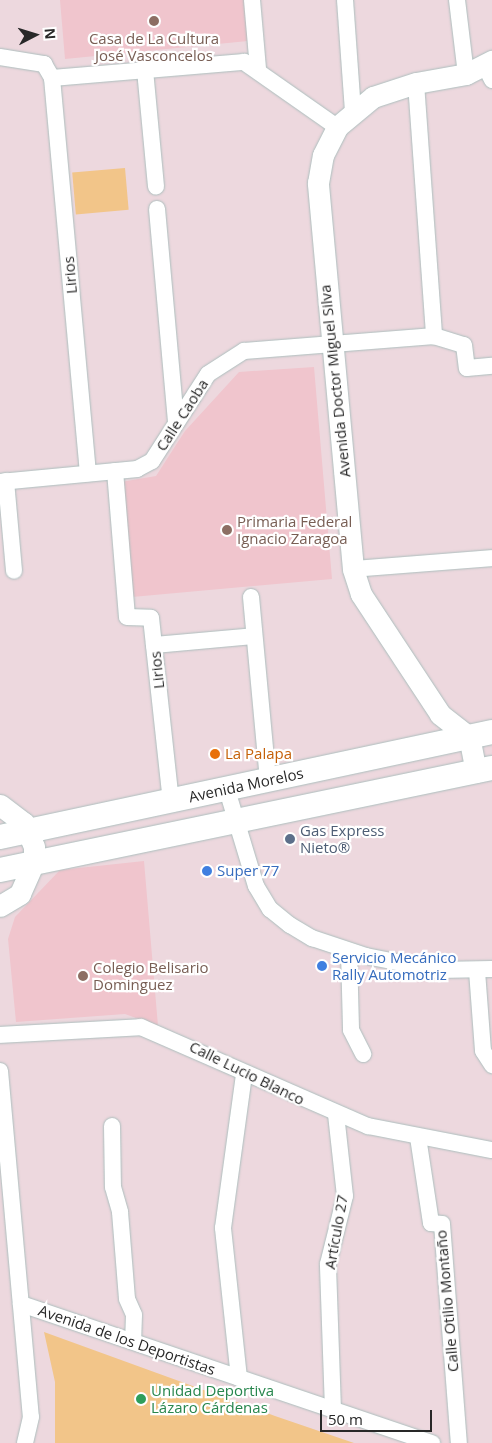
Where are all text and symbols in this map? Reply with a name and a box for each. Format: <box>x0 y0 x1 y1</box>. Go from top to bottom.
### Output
north arrow <box>10 10 60 60</box>
marker: Casa de La Cultura José Vasconcelos <box>148 15 160 27</box>
text: N <box>40 27 60 40</box>
place label: Casa de La Cultura José Vasconcelos <box>89 29 219 64</box>
street label: Lirios <box>59 255 81 295</box>
street label: Avenida Doctor Miguel Silva <box>316 284 354 478</box>
street label: Calle Caoba <box>152 376 212 454</box>
place label: Primaria Federal Ignacio Zaragoa <box>237 512 352 547</box>
marker: Primaria Federal Ignacio Zaragoa <box>221 524 233 536</box>
street label: Lirios <box>146 650 168 690</box>
place label: La Palapa <box>225 745 292 763</box>
marker: La Palapa <box>209 748 221 760</box>
street label: Avenida Morelos <box>187 764 305 806</box>
place label: Gas Express Nieto® <box>300 821 384 856</box>
marker: Gas Express Nieto® <box>284 833 296 845</box>
place label: Super 77 <box>217 862 279 880</box>
marker: Super 77 <box>201 865 213 877</box>
place label: Servicio Mecánico Rally Automotriz <box>332 948 457 983</box>
place label: Colegio Belisario Dominguez <box>93 958 209 993</box>
marker: Servicio Mecánico Rally Automotriz <box>316 960 328 972</box>
marker: Colegio Belisario Dominguez <box>77 970 89 982</box>
street label: Calle Lucio Blanco <box>187 1037 307 1109</box>
street label: Artículo 27 <box>321 1194 351 1270</box>
street label: Calle Otilio Montaño <box>432 1229 462 1373</box>
street label: Avenida de los Deportistas <box>36 1301 218 1379</box>
place label: Unidad Deportiva Lázaro Cárdenas <box>151 1381 274 1416</box>
marker: Unidad Deportiva Lázaro Cárdenas <box>135 1393 147 1405</box>
scale bar <box>322 1400 434 1432</box>
text: 50 m <box>328 1409 363 1429</box>

